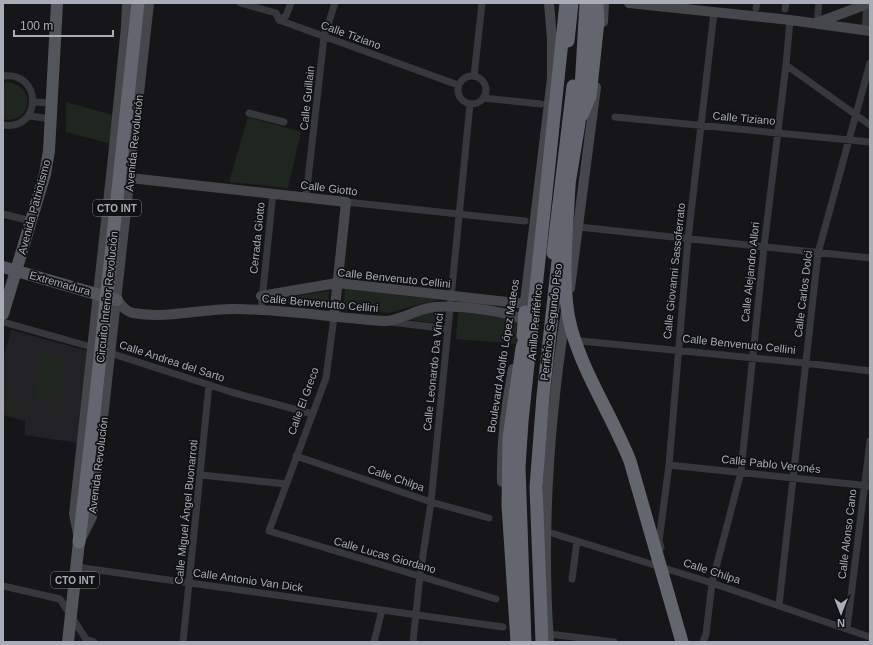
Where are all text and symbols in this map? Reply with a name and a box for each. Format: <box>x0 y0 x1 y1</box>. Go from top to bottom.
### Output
scale bar <box>14 12 113 38</box>
text: 100 m <box>20 19 53 33</box>
street label: Calle Tiziano <box>319 19 383 51</box>
street label: Calle Guillain <box>298 65 316 131</box>
street label: Avenida Revolución <box>123 94 145 192</box>
street label: Calle Tiziano <box>712 109 776 127</box>
street label: Avenida Patriotismo <box>16 158 52 256</box>
street label: Calle Giotto <box>300 179 358 197</box>
road number: CTO INT <box>93 200 141 216</box>
street label: Cerrada Giotto <box>247 201 267 275</box>
street label: Calle Giovanni Sassoferrato <box>661 202 687 340</box>
street label: Calle Alejandro Allori <box>739 221 761 323</box>
street label: Circuito Interior Revolución <box>94 231 120 363</box>
street label: Calle Carlos Dolci <box>792 250 814 338</box>
street label: Periférico Segundo Piso <box>538 263 564 381</box>
street label: Calle Benvenuto Cellini <box>337 266 451 290</box>
street label: Extremadura <box>28 269 93 298</box>
street label: Boulevard Adolfo López Mateos <box>485 278 521 434</box>
street label: Anillo Periférico <box>526 283 544 361</box>
street label: Calle Benvenutto Cellini <box>261 292 379 314</box>
street label: Calle Leonardo Da Vinci <box>421 312 445 432</box>
street label: Calle Benvenuto Cellini <box>682 332 796 356</box>
street label: Calle Andrea del Sarto <box>118 338 226 384</box>
street label: Calle El Greco <box>285 366 321 436</box>
street label: Avenida Revolución <box>86 416 110 514</box>
street label: Calle Miguel Ángel Buonarroti <box>172 439 200 585</box>
street label: Calle Pablo Veronés <box>721 453 822 475</box>
street label: Calle Chilpa <box>366 463 427 494</box>
street label: Calle Alonso Cano <box>836 488 858 580</box>
street label: Calle Lucas Giordano <box>332 535 438 575</box>
street label: Calle Chilpa <box>682 556 743 586</box>
street label: Calle Antonio Van Dick <box>192 566 304 594</box>
road number: CTO INT <box>51 572 99 588</box>
north arrow <box>821 593 861 633</box>
text: N <box>837 617 845 629</box>

